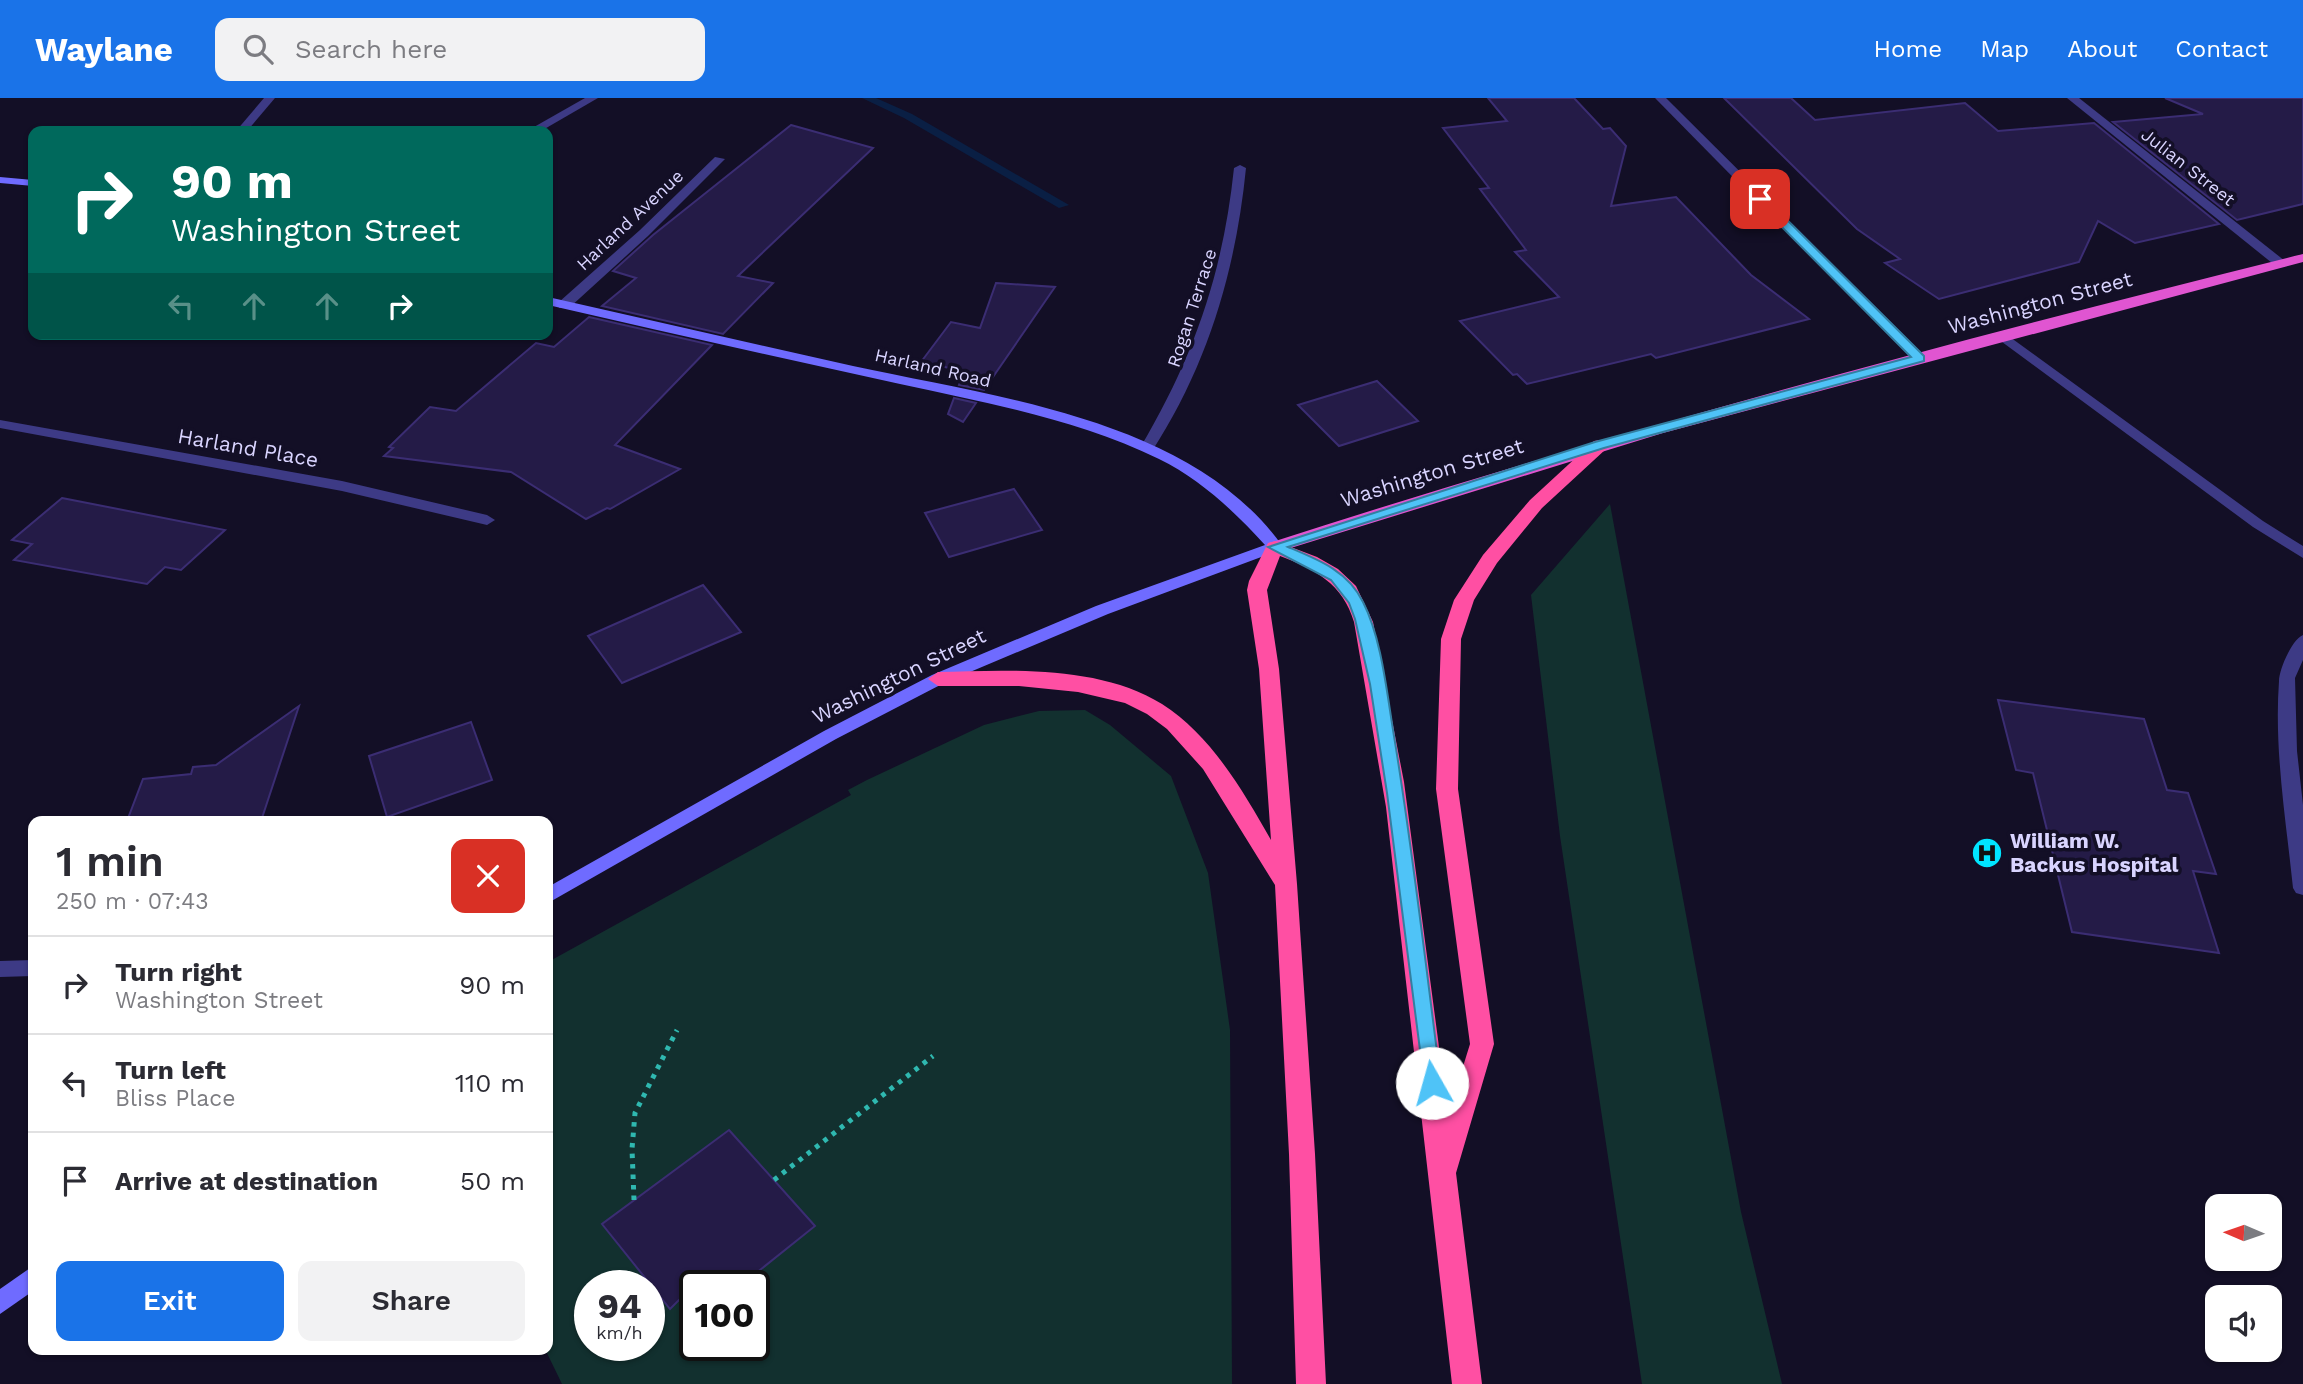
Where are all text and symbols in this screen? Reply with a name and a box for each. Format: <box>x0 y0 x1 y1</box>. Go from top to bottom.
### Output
search box <box>215 18 705 81</box>
text: Waylane <box>35 30 173 69</box>
icon: search <box>239 30 277 68</box>
text: Search here <box>295 34 447 64</box>
text: Home <box>1874 35 1942 63</box>
text: Map <box>1980 35 2029 63</box>
text: About <box>2067 35 2137 63</box>
text: Contact <box>2175 35 2268 63</box>
street label: Julian Street <box>2137 124 2240 210</box>
text: 90 m <box>171 152 293 210</box>
icon: right <box>56 154 147 245</box>
street label: Harland Avenue <box>572 165 687 274</box>
pin <box>1730 169 1790 229</box>
icon: arrive <box>1741 180 1779 218</box>
text: Washington Street <box>171 211 460 249</box>
street label: Rogan Terrace <box>1162 246 1221 370</box>
street label: Washington Street <box>1945 266 2135 339</box>
icon: left <box>162 287 200 325</box>
icon: ahead <box>235 287 273 325</box>
icon: ahead <box>308 287 346 325</box>
icon: right <box>381 287 419 325</box>
street label: Harland Road <box>873 344 993 391</box>
street label: Harland Place <box>176 423 320 472</box>
street label: Washington Street <box>1337 433 1526 512</box>
street label: Washington Street <box>808 623 990 728</box>
place label: William W. Backus Hospital <box>2010 828 2179 877</box>
hospital icon: William W. Backus Hospital <box>1970 836 2004 870</box>
text: 1 min <box>56 837 164 886</box>
button: close <box>451 839 525 913</box>
text: 250 m · 07:43 <box>56 888 209 915</box>
text: Turn right <box>115 957 242 987</box>
icon: right <box>56 966 94 1004</box>
text: 90 m <box>459 970 525 1000</box>
text: Washington Street <box>115 987 323 1014</box>
position arrow <box>1395 1046 1469 1120</box>
text: Turn left <box>115 1055 226 1085</box>
icon: left <box>56 1064 94 1102</box>
text: 110 m <box>455 1068 525 1098</box>
text: Bliss Place <box>115 1085 236 1112</box>
icon: arrive <box>56 1162 94 1200</box>
text: Arrive at destination <box>115 1166 378 1196</box>
text: 50 m <box>460 1166 525 1196</box>
north arrow <box>2205 1194 2282 1270</box>
map controls <box>2205 1194 2282 1362</box>
button: Exit <box>56 1261 284 1341</box>
button: Share <box>298 1261 525 1341</box>
speed limit sign: 100 <box>679 1270 770 1361</box>
text: 94 <box>597 1285 642 1327</box>
button: sound <box>2205 1285 2282 1362</box>
text: km/h <box>596 1322 643 1343</box>

